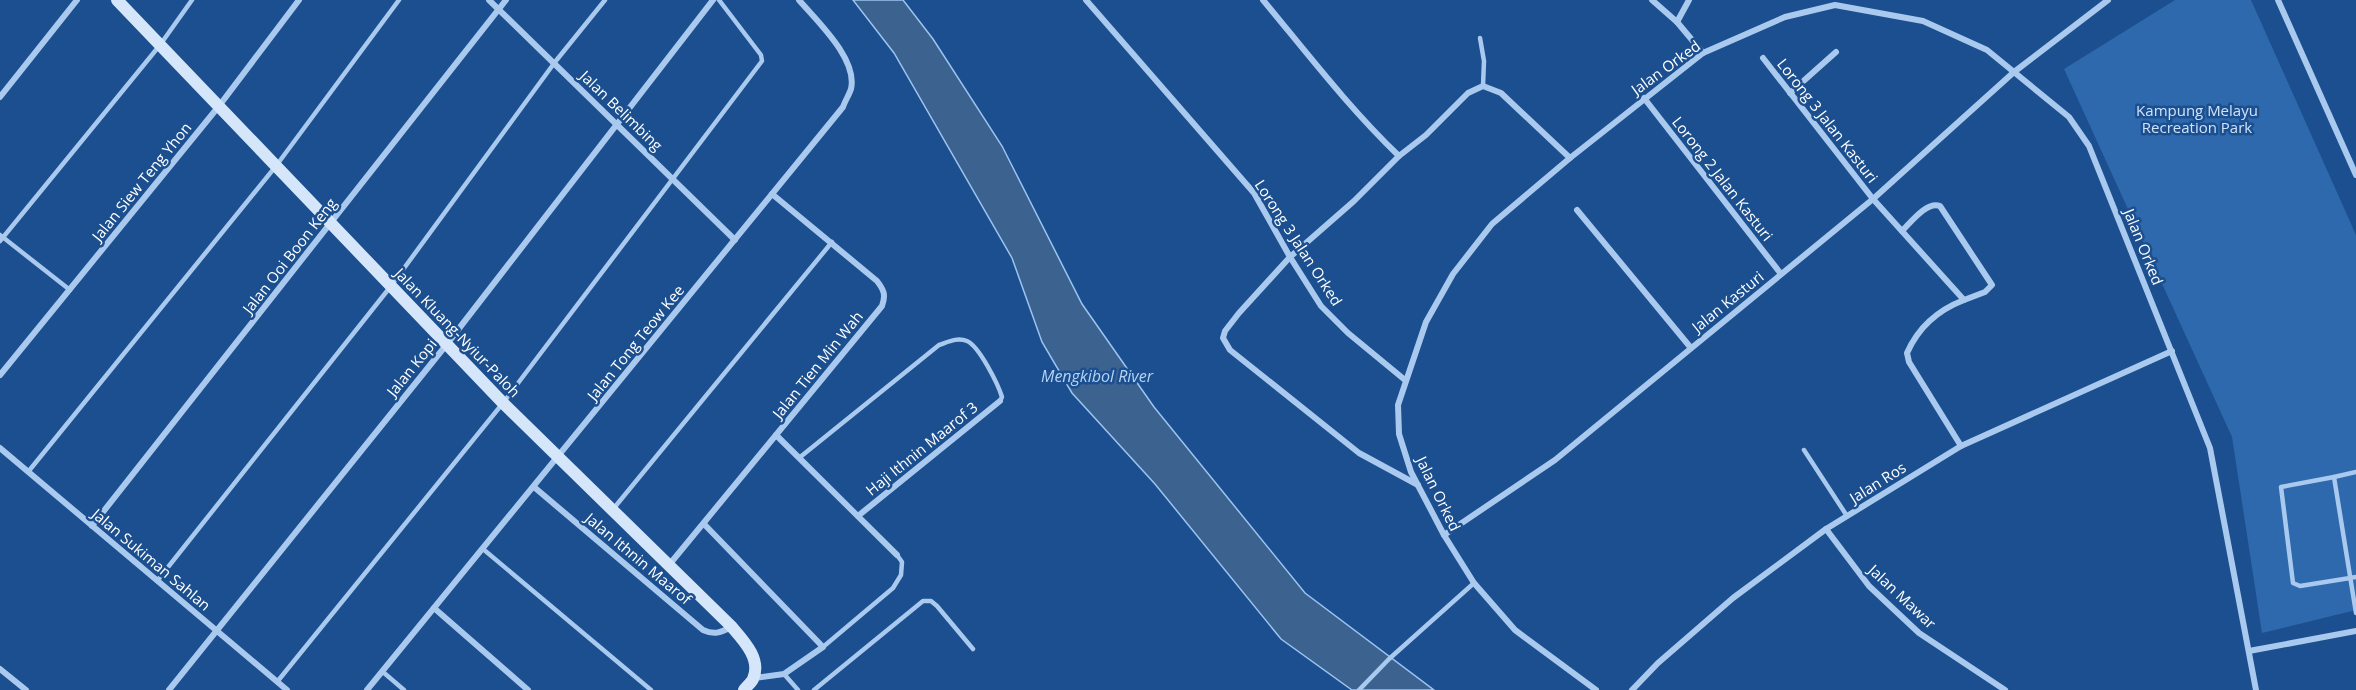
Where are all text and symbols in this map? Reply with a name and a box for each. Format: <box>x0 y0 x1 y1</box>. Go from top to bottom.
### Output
street label: Jalan Orked <box>1625 35 1704 100</box>
street label: Lorong 3 Jalan Kasturi <box>1773 54 1883 187</box>
street label: Jalan Belimbing <box>575 64 667 155</box>
park label: Kampung Melayu Recreation Park <box>2136 100 2258 137</box>
street label: Lorong 2 Jalan Kasturi <box>1668 112 1778 245</box>
street label: Jalan Siew Teng Yhon <box>86 118 195 246</box>
street label: Lorong 3 Jalan Orked <box>1251 176 1347 309</box>
street label: Jalan Ooi Boon Keng <box>236 193 341 319</box>
street label: Jalan Orked <box>2119 204 2168 288</box>
street label: Jalan Kluang-Nyiur-Paloh <box>389 262 525 401</box>
street label: Jalan Kasturi <box>1686 266 1767 338</box>
street label: Jalan Tong Teow Kee <box>581 280 688 406</box>
street label: Jalan Tien Min Wah <box>766 306 867 424</box>
street label: Jalan Kopi <box>381 334 441 402</box>
water label: Mengkibol River <box>1041 365 1154 387</box>
street label: Haji Ithnin Maarof 3 <box>861 397 981 500</box>
street label: Jalan Orked <box>1411 451 1466 534</box>
street label: Jalan Ros <box>1844 457 1909 508</box>
street label: Jalan Sukiman Sahlan <box>87 502 215 615</box>
street label: Jalan Ithnin Maarof <box>580 507 697 609</box>
street label: Jalan Mawar <box>1863 558 1941 633</box>

